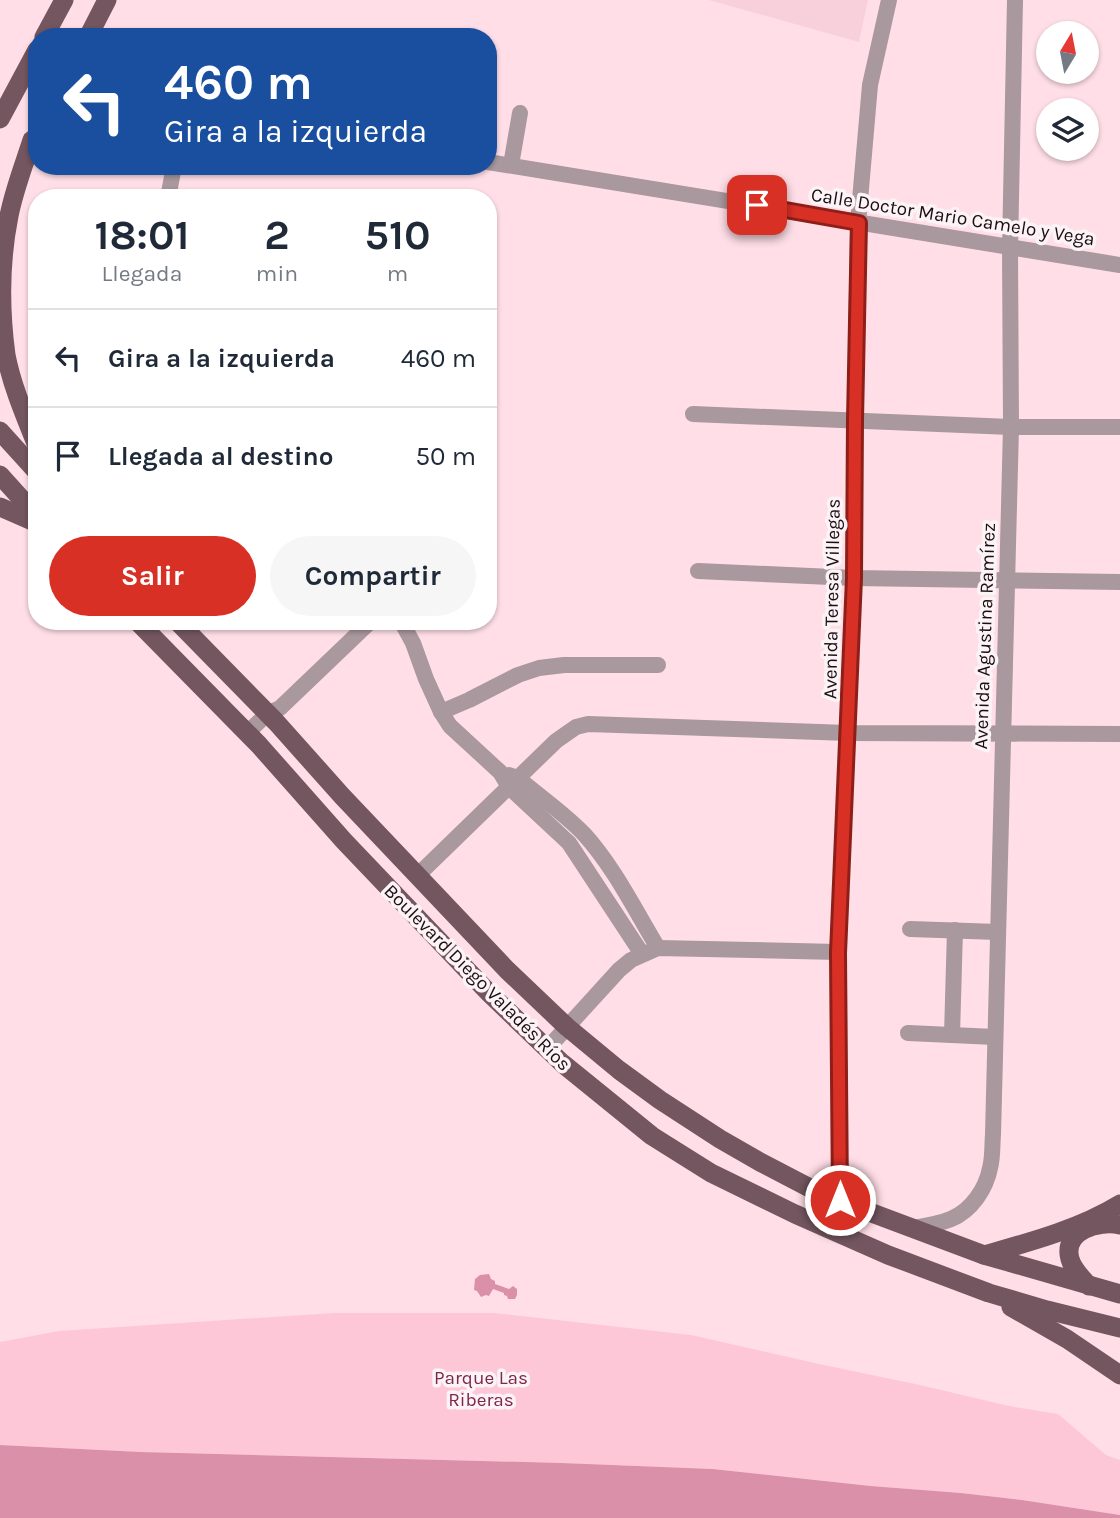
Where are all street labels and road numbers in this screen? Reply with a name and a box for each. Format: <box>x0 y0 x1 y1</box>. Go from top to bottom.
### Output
street label: Calle Doctor Mario Camelo y Vega <box>809 184 1096 250</box>
street label: Avenida Teresa Villegas <box>819 499 845 699</box>
street label: Avenida Agustina Ramírez <box>970 522 1000 750</box>
street label: Boulevard Diego Valadés Ríos <box>380 880 575 1075</box>

